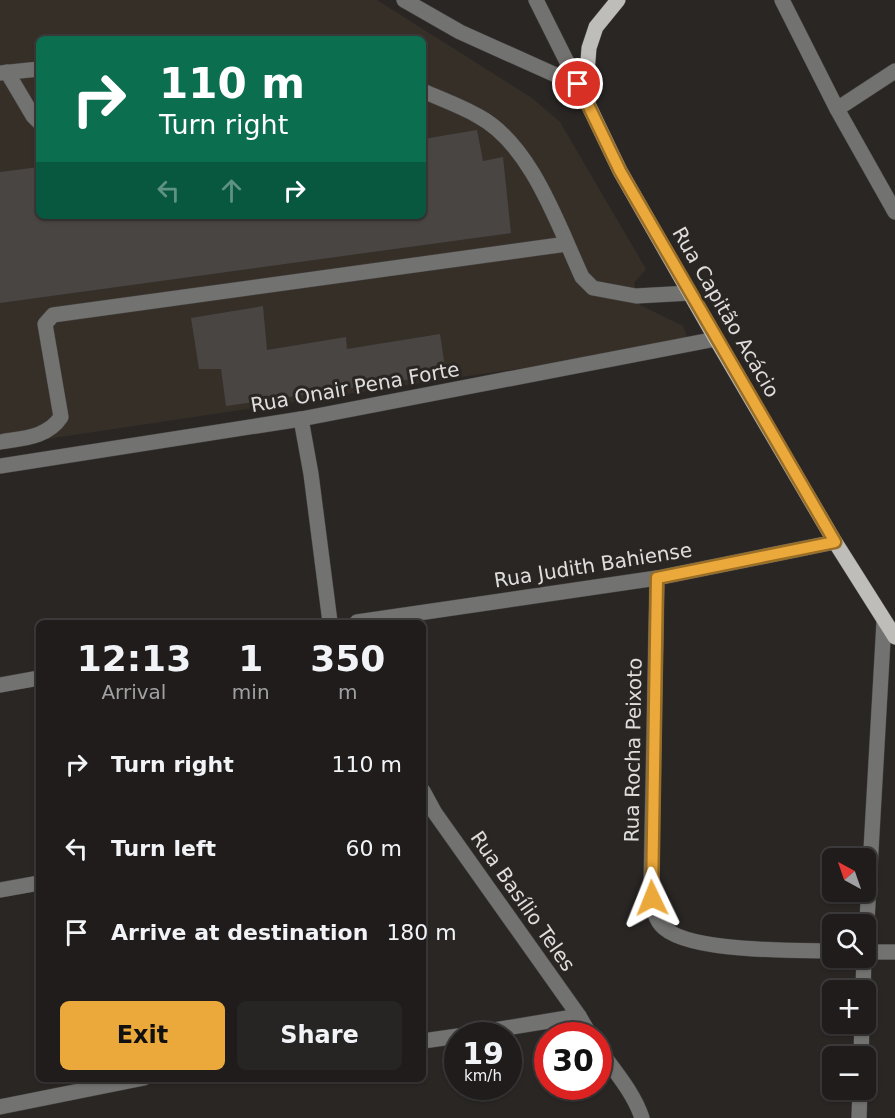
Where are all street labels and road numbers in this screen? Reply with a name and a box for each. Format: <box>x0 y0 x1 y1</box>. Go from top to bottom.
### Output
street label: Rua Capitão Acácio <box>667 223 785 401</box>
street label: Rua Onair Pena Forte <box>249 357 461 417</box>
street label: Rua Judith Bahiense <box>492 538 694 592</box>
street label: Rua Rocha Peixoto <box>619 658 647 842</box>
street label: Rua Basílio Teles <box>466 826 580 976</box>

